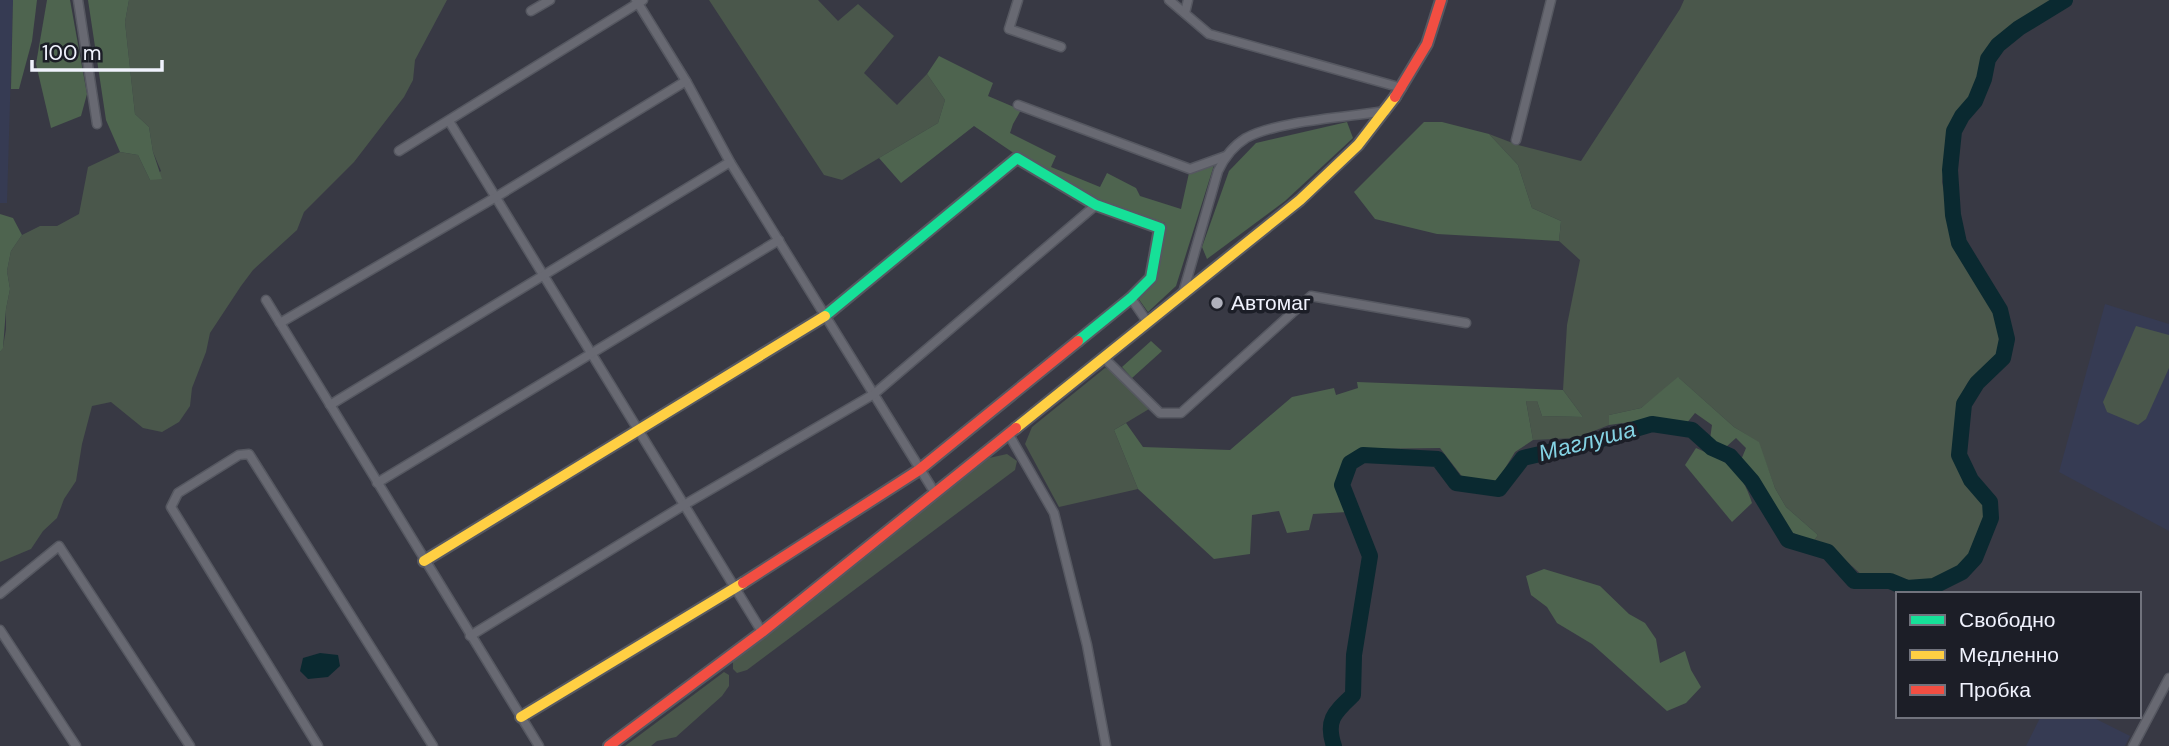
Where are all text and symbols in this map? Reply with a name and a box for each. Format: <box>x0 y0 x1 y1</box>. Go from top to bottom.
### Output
scale bar <box>32 28 161 72</box>
text: 100 m <box>42 39 102 67</box>
place label: Автомаг <box>1231 289 1311 317</box>
marker: Автомаг <box>1209 295 1225 311</box>
water label: Маглуша <box>1535 414 1639 468</box>
legend <box>1896 592 2141 718</box>
text: Свободно <box>1959 606 2056 634</box>
text: Медленно <box>1959 641 2059 669</box>
text: Пробка <box>1959 676 2031 704</box>

